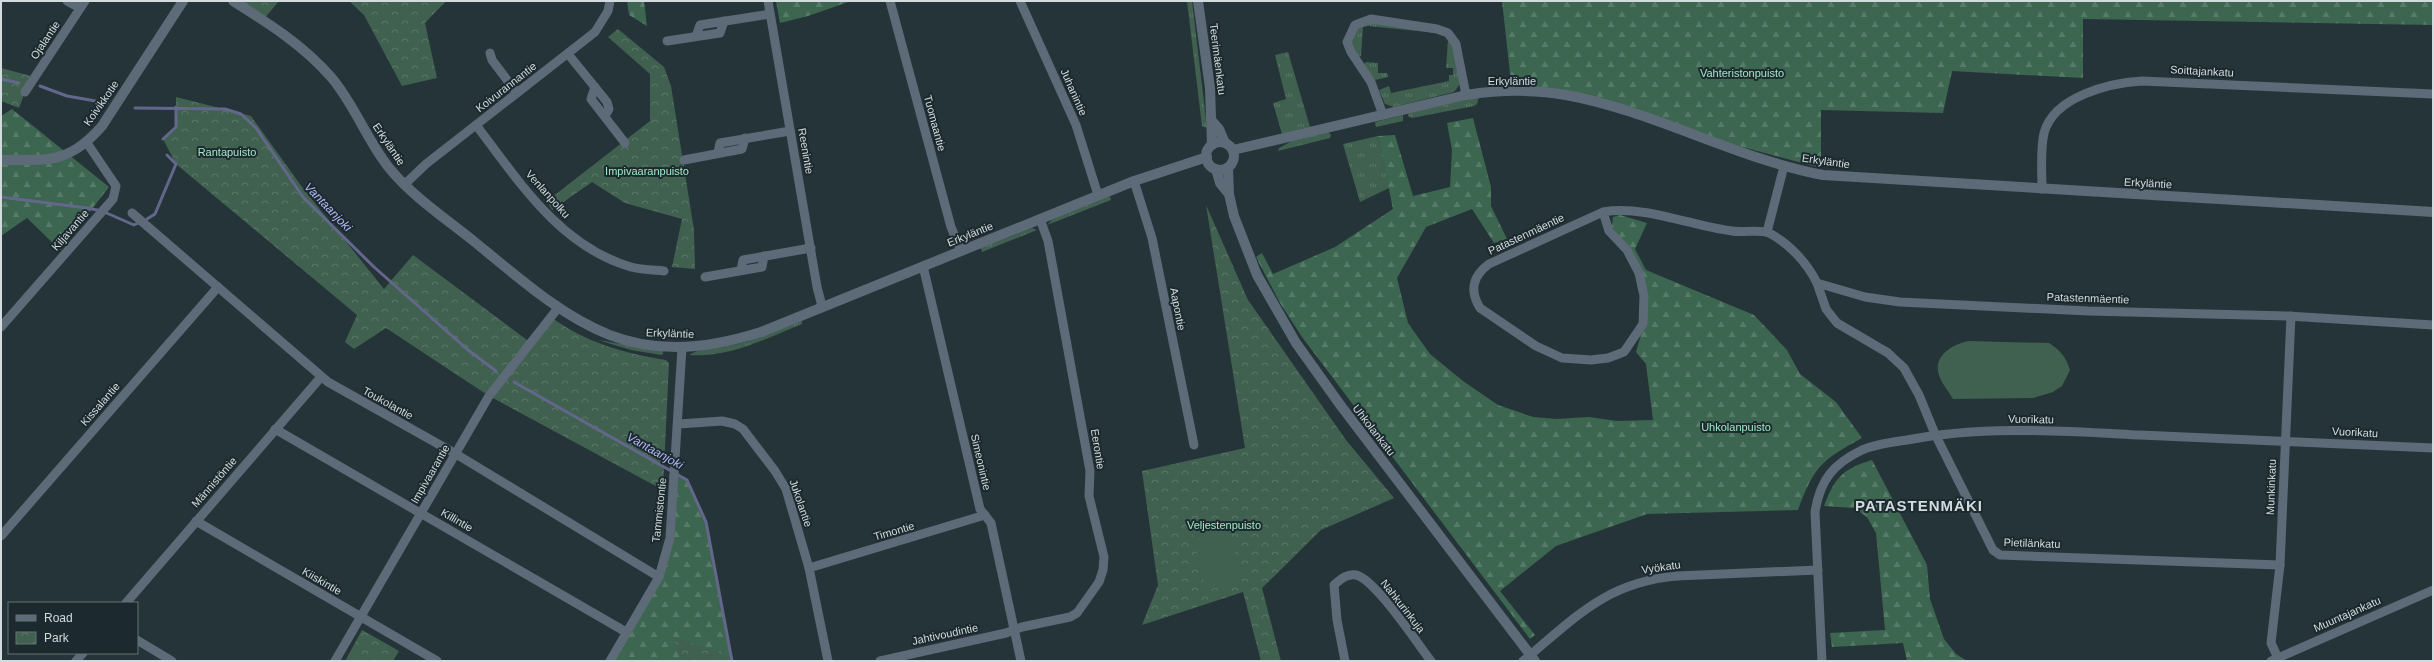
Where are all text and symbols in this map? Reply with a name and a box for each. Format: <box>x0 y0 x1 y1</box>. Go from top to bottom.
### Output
street label: Ojalantie <box>28 19 62 61</box>
street label: Teerimäenkatu <box>1208 22 1228 96</box>
street label: Koivurannantie <box>473 60 539 114</box>
street label: Soittajankatu <box>2170 63 2234 79</box>
street label: Juhanintie <box>1058 67 1090 117</box>
park label: Vahteristonpuisto <box>1700 67 1784 79</box>
street label: Erkyläntie <box>1488 75 1536 87</box>
street label: Koivikkotie <box>81 78 121 128</box>
street label: Tuomaantie <box>922 94 948 152</box>
street label: Erkyläntie <box>371 121 407 167</box>
street label: Reenintie <box>796 127 816 175</box>
park label: Rantapuisto <box>198 146 256 158</box>
street label: Erkyläntie <box>1801 152 1851 170</box>
park label: Impivaaranpuisto <box>605 165 689 177</box>
street label: Venlanpolku <box>523 168 573 220</box>
street label: Erkyläntie <box>2124 176 2172 190</box>
water label: Vantaanjoki <box>301 180 355 234</box>
street label: Kiljavantie <box>49 207 91 253</box>
street label: Patastenmäentie <box>1486 211 1566 257</box>
street label: Erkyläntie <box>945 219 995 249</box>
street label: Aapontie <box>1168 287 1188 331</box>
street label: Patastenmäentie <box>2047 291 2129 305</box>
street label: Erkyläntie <box>646 326 694 340</box>
street label: Kissalantie <box>78 380 122 428</box>
street label: Toukolantie <box>361 384 415 422</box>
street label: Uhkolankatu <box>1350 402 1398 458</box>
street label: Vuorikatu <box>2008 413 2054 425</box>
park label: Uhkolanpuisto <box>1701 421 1771 433</box>
street label: Vuorikatu <box>2332 425 2378 439</box>
street label: Eerontie <box>1089 428 1107 470</box>
water label: Vantaanjoki <box>624 430 686 472</box>
street label: Simeonintie <box>969 433 993 491</box>
street label: Impivaarantie <box>408 442 452 506</box>
street label: Männistöntie <box>189 455 239 509</box>
street label: Munkinkatu <box>2264 459 2278 515</box>
street label: Tammistontie <box>650 477 668 543</box>
street label: Jukolantie <box>787 478 815 528</box>
district label: PATASTENMÄKI <box>1855 497 1983 514</box>
street label: Killintie <box>439 506 475 534</box>
street label: Timontie <box>872 519 916 543</box>
park label: Veljestenpuisto <box>1187 519 1261 531</box>
street label: Pietilänkatu <box>2003 536 2061 550</box>
street label: Vyökatu <box>1641 558 1681 576</box>
street label: Kiiskintie <box>300 565 344 597</box>
street label: Nahkurinkuja <box>1379 577 1428 636</box>
street label: Muuntajankatu <box>2312 594 2382 634</box>
legend <box>8 602 138 654</box>
text: Road <box>44 611 73 625</box>
street label: Jahtivoudintie <box>911 621 979 647</box>
text: Park <box>44 631 70 645</box>

